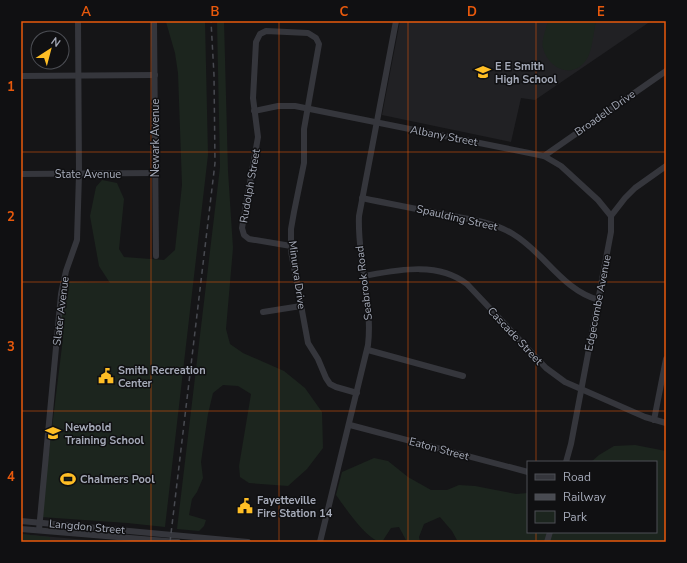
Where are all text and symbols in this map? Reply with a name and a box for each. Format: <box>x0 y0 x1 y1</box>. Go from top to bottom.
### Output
text: A <box>81 3 91 21</box>
text: B <box>211 3 220 21</box>
text: C <box>340 3 349 21</box>
text: D <box>467 3 477 21</box>
text: E <box>597 3 605 21</box>
north arrow <box>30 30 70 70</box>
text: N <box>48 34 63 51</box>
place label: E E Smith High School <box>495 59 558 87</box>
school or university icon: E E Smith High School <box>474 63 492 81</box>
text: 1 <box>7 78 15 96</box>
street label: Broadell Drive <box>572 86 638 139</box>
street label: Newark Avenue <box>148 99 163 177</box>
street label: Albany Street <box>409 122 479 150</box>
street label: Rudolph Street <box>236 148 264 224</box>
street label: State Avenue <box>55 167 121 182</box>
street label: Spaulding Street <box>415 201 499 235</box>
text: 2 <box>7 208 15 226</box>
street label: Minurva Drive <box>285 240 309 310</box>
street label: Seabrook Road <box>352 245 376 321</box>
street label: Edgecombe Avenue <box>581 253 615 353</box>
street label: Slater Avenue <box>49 275 73 347</box>
street label: Cascade Street <box>484 304 546 368</box>
text: 3 <box>7 338 15 356</box>
place label: Smith Recreation Center <box>118 363 206 391</box>
public building icon: Smith Recreation Center <box>97 367 115 385</box>
place label: Newbold Training School <box>65 420 145 448</box>
school or university icon: Newbold Training School <box>44 424 62 442</box>
street label: Eaton Street <box>408 434 471 464</box>
legend <box>527 461 657 533</box>
text: 4 <box>7 468 15 486</box>
text: Road <box>563 469 591 485</box>
sports icon: Chalmers Pool <box>59 470 77 488</box>
place label: Chalmers Pool <box>80 472 155 487</box>
text: Railway <box>563 489 607 505</box>
place label: Fayetteville Fire Station 14 <box>257 493 333 521</box>
public building icon: Fayetteville Fire Station 14 <box>236 497 254 515</box>
text: Park <box>563 509 588 525</box>
street label: Langdon Street <box>48 516 126 538</box>

